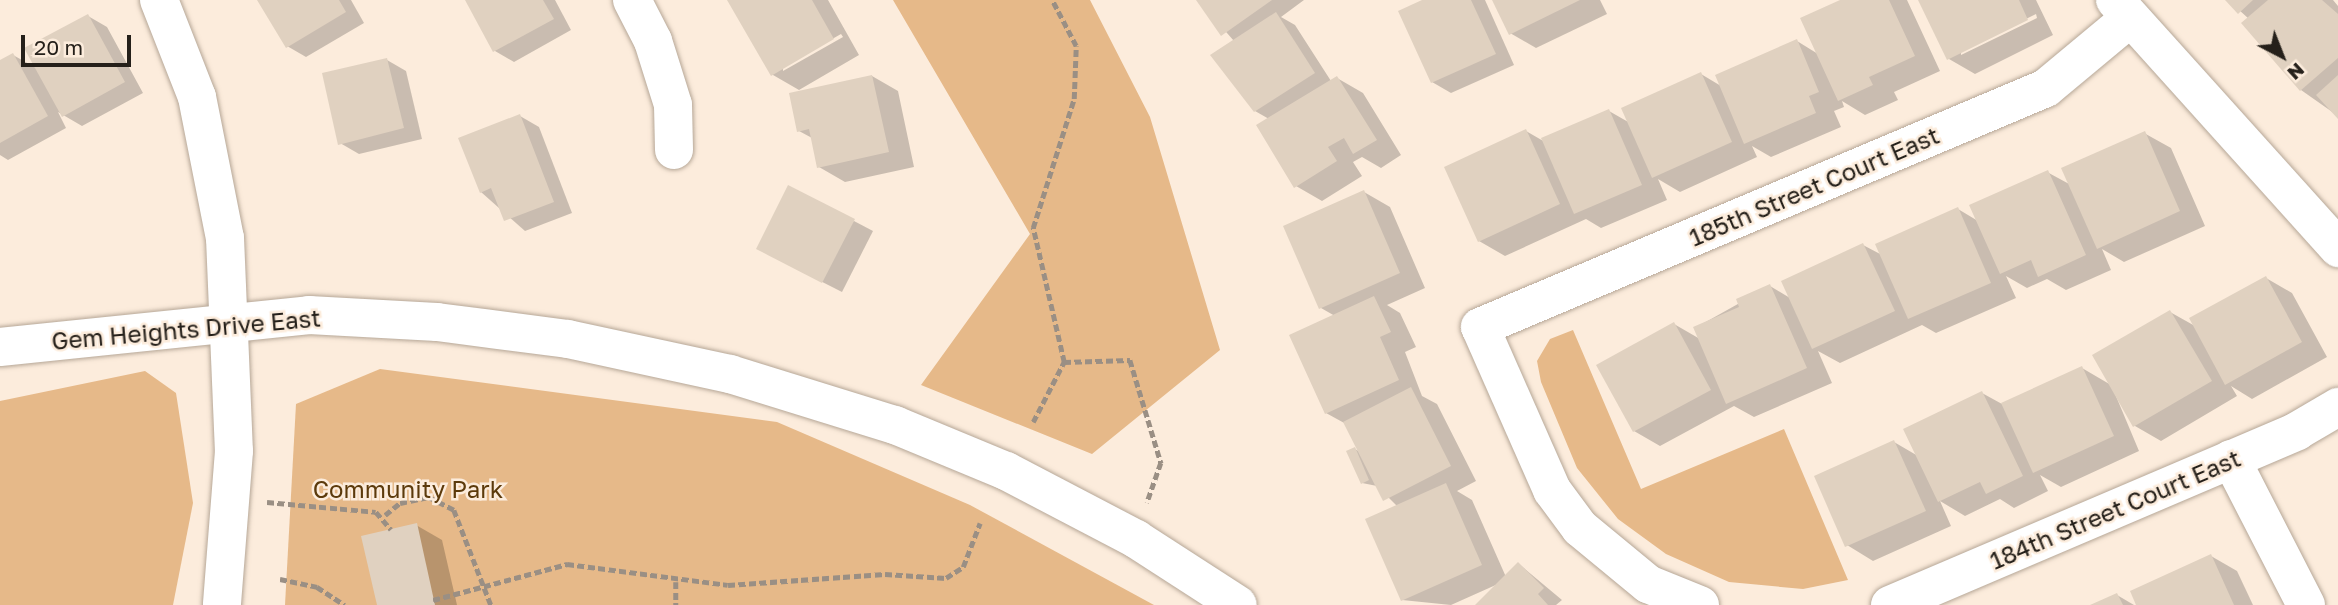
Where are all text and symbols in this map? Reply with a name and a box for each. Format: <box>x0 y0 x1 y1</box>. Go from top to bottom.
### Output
scale bar <box>24 21 135 65</box>
north arrow <box>2247 21 2317 91</box>
text: 20 m <box>34 34 83 60</box>
text: N <box>2283 59 2309 85</box>
street label: 185th Street Court East <box>1685 120 1943 252</box>
street label: Gem Heights Drive East <box>50 303 322 355</box>
street label: 184th Street Court East <box>1985 443 2245 575</box>
park label: Community Park <box>313 475 503 503</box>

